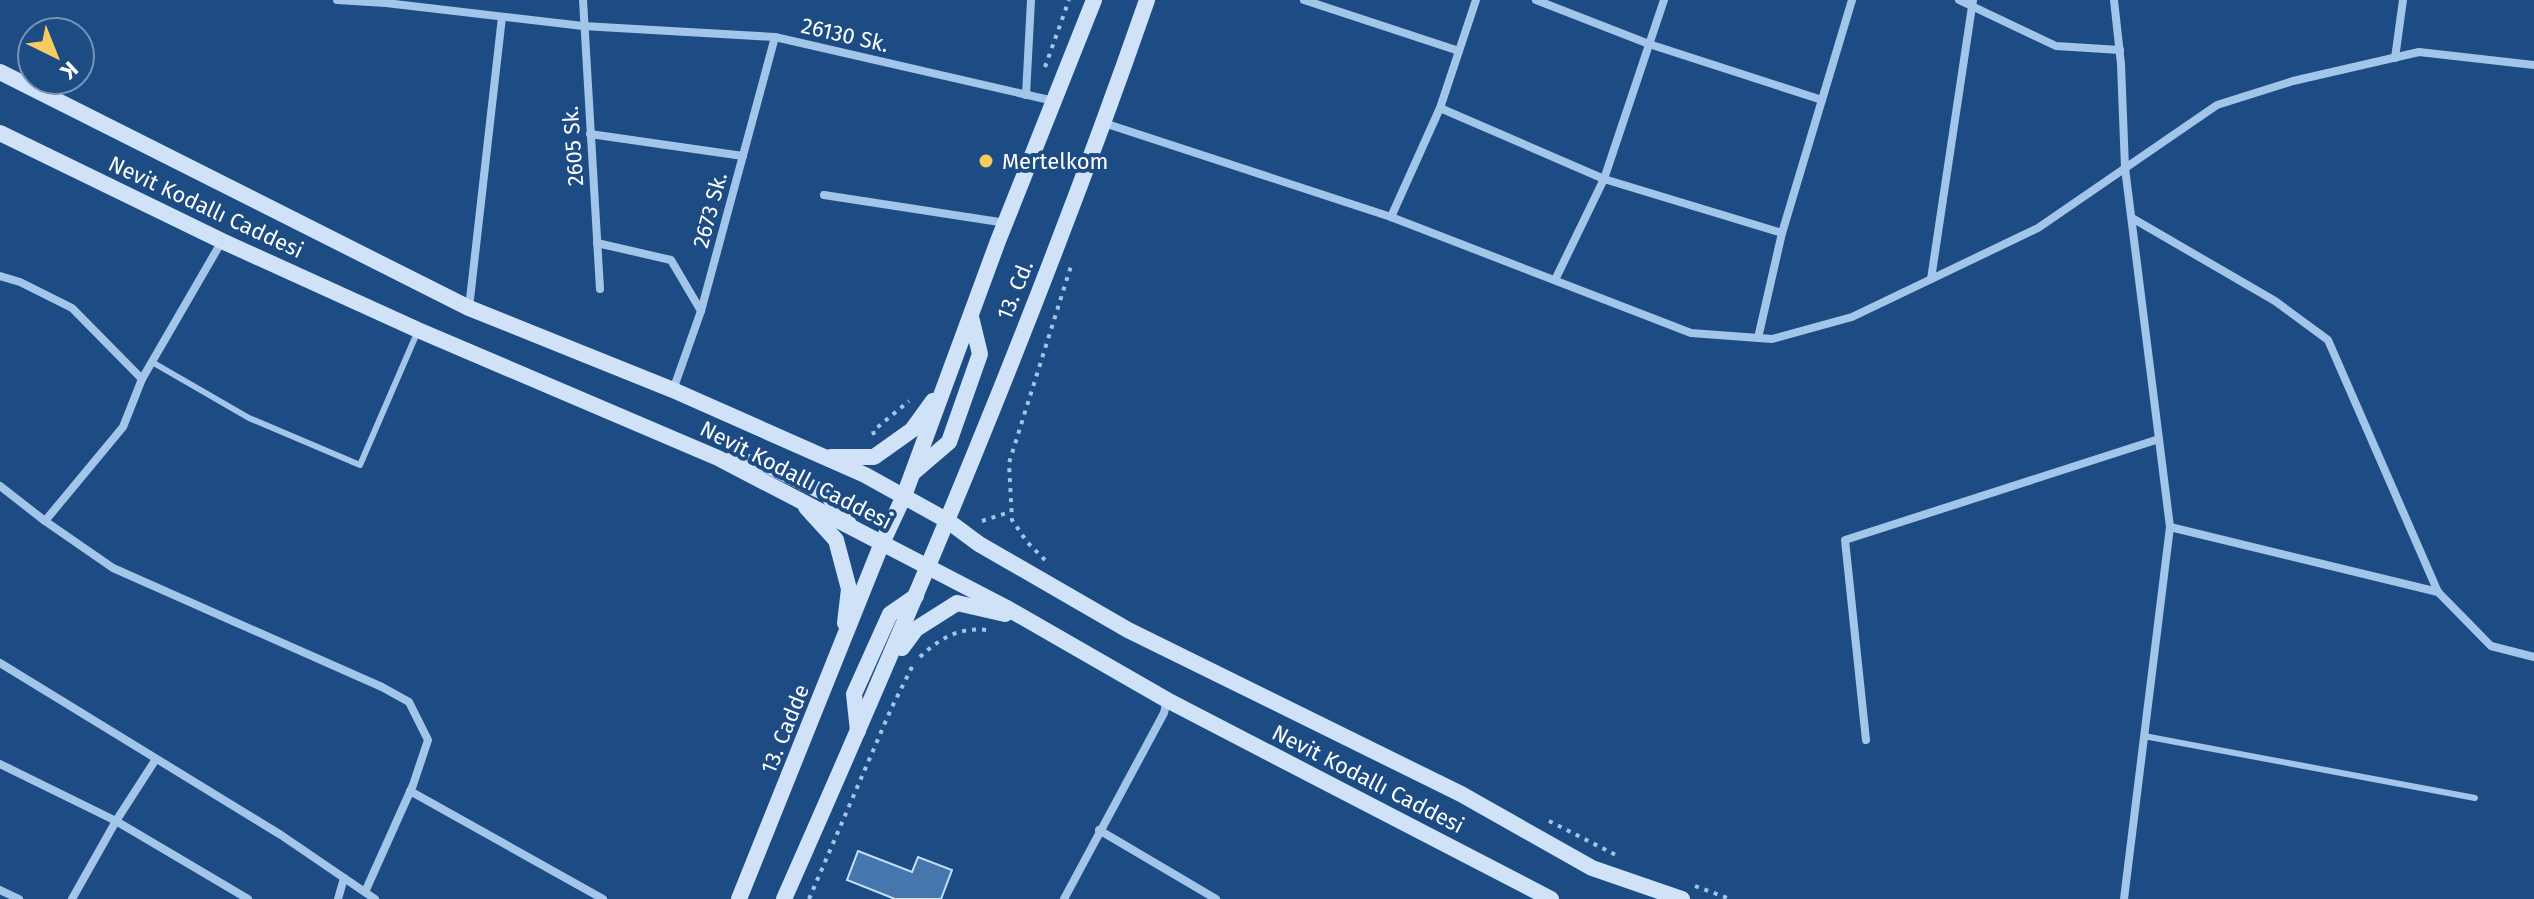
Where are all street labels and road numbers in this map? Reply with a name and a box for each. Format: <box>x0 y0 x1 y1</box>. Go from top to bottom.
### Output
street label: 26130 Sk. <box>799 12 891 58</box>
street label: 2605 Sk. <box>557 105 589 187</box>
street label: Nevit Kodallı Caddesi <box>104 150 308 264</box>
street label: 2673 Sk. <box>687 169 733 251</box>
street label: 13. Cd. <box>991 256 1039 324</box>
street label: Nevit Kodallı Caddesi <box>695 415 897 535</box>
street label: 13. Cadde <box>755 680 815 778</box>
street label: Nevit Kodallı Caddesi <box>1267 719 1469 839</box>

